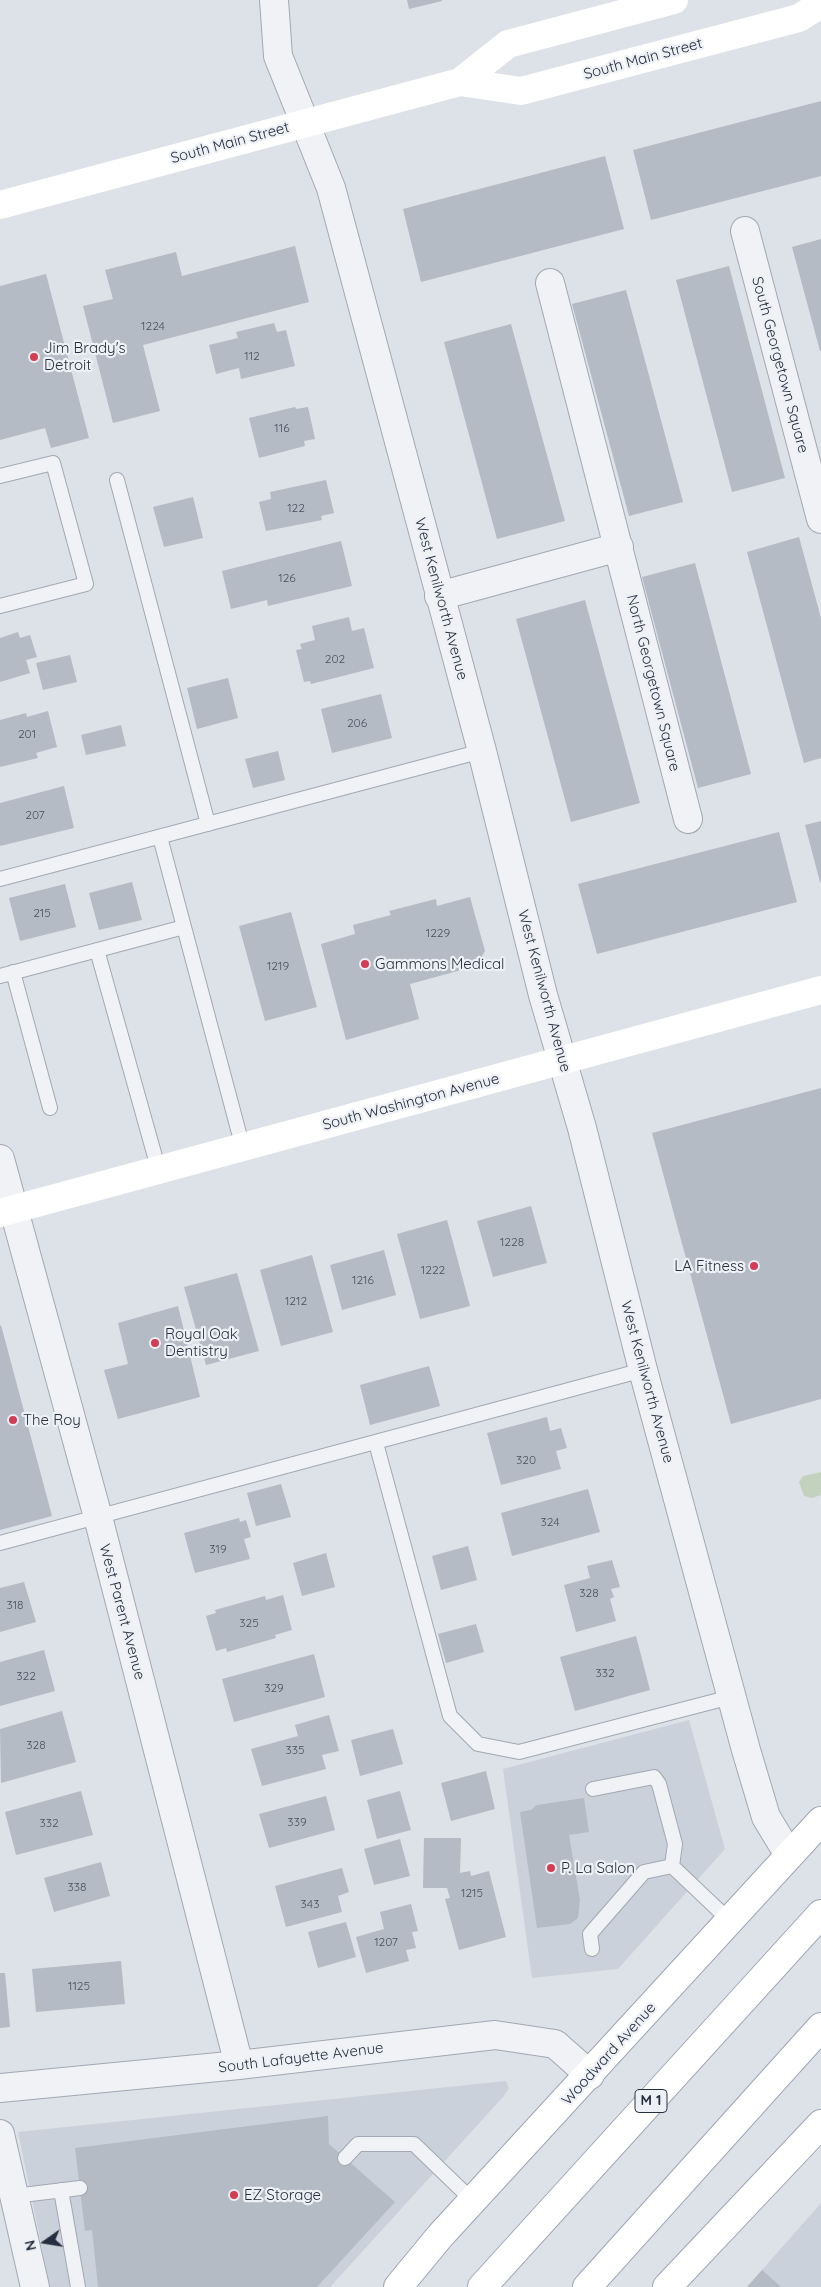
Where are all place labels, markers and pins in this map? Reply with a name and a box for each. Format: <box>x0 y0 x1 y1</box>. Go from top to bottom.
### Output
place label: Jim Brady's Detroit <box>44 339 126 374</box>
marker: Jim Brady's Detroit <box>28 351 40 363</box>
place label: Gammons Medical <box>375 955 504 973</box>
marker: Gammons Medical <box>359 958 371 970</box>
place label: LA Fitness <box>674 1257 744 1275</box>
marker: LA Fitness <box>748 1260 760 1272</box>
place label: Royal Oak Dentistry <box>165 1325 238 1360</box>
marker: Royal Oak Dentistry <box>149 1337 161 1349</box>
place label: The Roy <box>23 1411 81 1429</box>
marker: The Roy <box>7 1414 19 1426</box>
place label: P. La Salon <box>561 1859 635 1877</box>
marker: P. La Salon <box>545 1862 557 1874</box>
place label: EZ Storage <box>244 2186 321 2204</box>
marker: EZ Storage <box>228 2189 240 2201</box>

